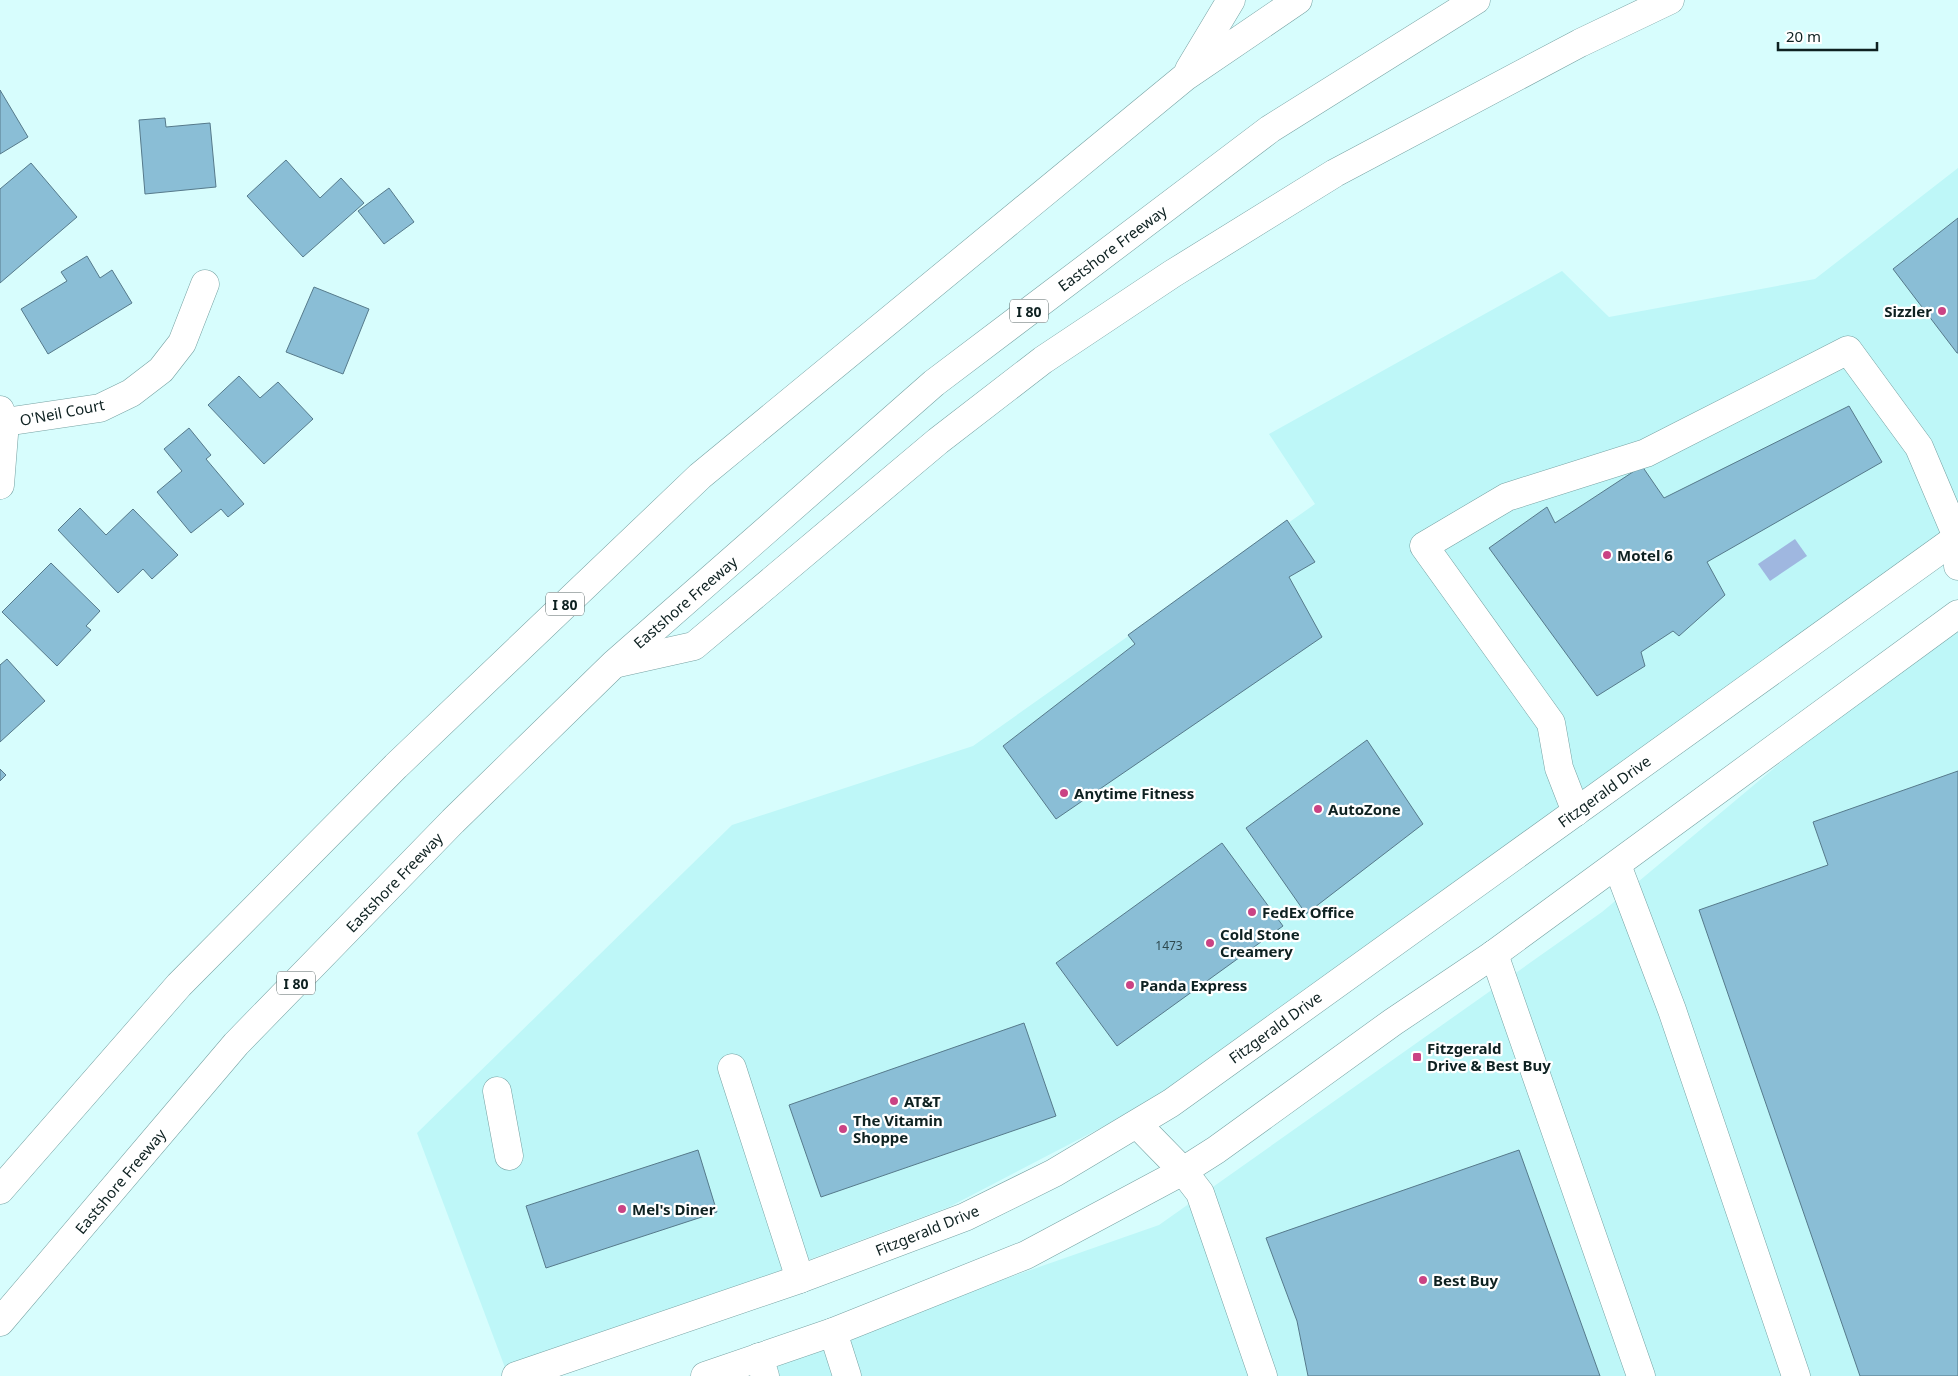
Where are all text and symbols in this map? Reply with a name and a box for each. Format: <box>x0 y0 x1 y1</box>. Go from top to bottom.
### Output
scale bar <box>1778 20 1877 52</box>
text: 20 m <box>1786 26 1821 46</box>
street label: Eastshore Freeway <box>1054 200 1171 295</box>
road number: I 80 <box>1010 300 1048 322</box>
place label: Sizzler <box>1884 301 1932 321</box>
marker: Sizzler <box>1936 305 1948 317</box>
street label: O'Neil Court <box>18 394 107 430</box>
place label: Motel 6 <box>1617 545 1673 565</box>
marker: Motel 6 <box>1601 549 1613 561</box>
street label: Eastshore Freeway <box>629 551 741 653</box>
road number: I 80 <box>546 592 584 616</box>
street label: Fitzgerald Drive <box>1554 751 1654 831</box>
place label: Anytime Fitness <box>1074 783 1194 803</box>
marker: Anytime Fitness <box>1058 787 1070 799</box>
place label: AutoZone <box>1328 799 1401 819</box>
marker: AutoZone <box>1312 803 1324 815</box>
street label: Eastshore Freeway <box>341 828 447 936</box>
place label: FedEx Office <box>1262 902 1354 922</box>
marker: FedEx Office <box>1246 906 1258 918</box>
place label: Cold Stone Creamery <box>1220 924 1300 961</box>
house number: 1473 <box>1155 937 1183 954</box>
marker: Cold Stone Creamery <box>1204 937 1216 949</box>
road number: I 80 <box>277 971 315 994</box>
place label: Panda Express <box>1140 975 1247 995</box>
marker: Panda Express <box>1124 979 1136 991</box>
street label: Fitzgerald Drive <box>1225 987 1325 1067</box>
place label: Fitzgerald Drive & Best Buy <box>1427 1038 1551 1075</box>
marker: Fitzgerald Drive & Best Buy <box>1411 1051 1423 1063</box>
place label: AT&T <box>904 1091 941 1111</box>
marker: AT&T <box>888 1095 900 1107</box>
place label: The Vitamin Shoppe <box>853 1110 943 1147</box>
marker: The Vitamin Shoppe <box>837 1123 849 1135</box>
street label: Eastshore Freeway <box>70 1124 170 1238</box>
place label: Mel's Diner <box>632 1199 716 1219</box>
street label: Fitzgerald Drive <box>872 1200 982 1260</box>
marker: Mel's Diner <box>616 1203 628 1215</box>
place label: Best Buy <box>1433 1270 1499 1290</box>
marker: Best Buy <box>1417 1274 1429 1286</box>

